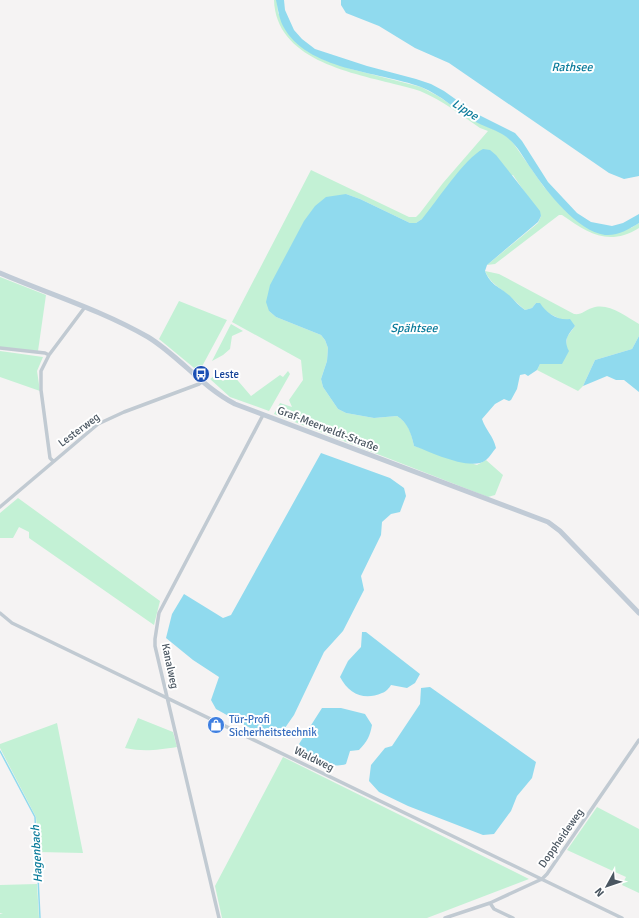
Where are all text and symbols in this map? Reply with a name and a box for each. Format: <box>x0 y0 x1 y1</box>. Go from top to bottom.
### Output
water label: Rathsee <box>551 60 594 75</box>
water label: Lippe <box>449 96 482 124</box>
water label: Spähtsee <box>390 321 439 336</box>
bus stop icon: Leste <box>191 364 211 384</box>
place label: Leste <box>214 368 239 381</box>
street label: Graf-Meerveldt-Straße <box>276 404 380 454</box>
street label: Lesterweg <box>56 410 102 450</box>
street label: Kanalweg <box>159 642 181 690</box>
place label: Tür-Profi Sicherheitstechnik <box>229 713 317 739</box>
shop icon: Tür-Profi Sicherheitstechnik <box>206 715 226 735</box>
street label: Waldweg <box>292 744 336 774</box>
street label: Doppheideweg <box>536 806 586 870</box>
water label: Hagenbach <box>28 824 46 883</box>
north arrow <box>587 866 627 906</box>
text: N <box>592 885 607 899</box>

